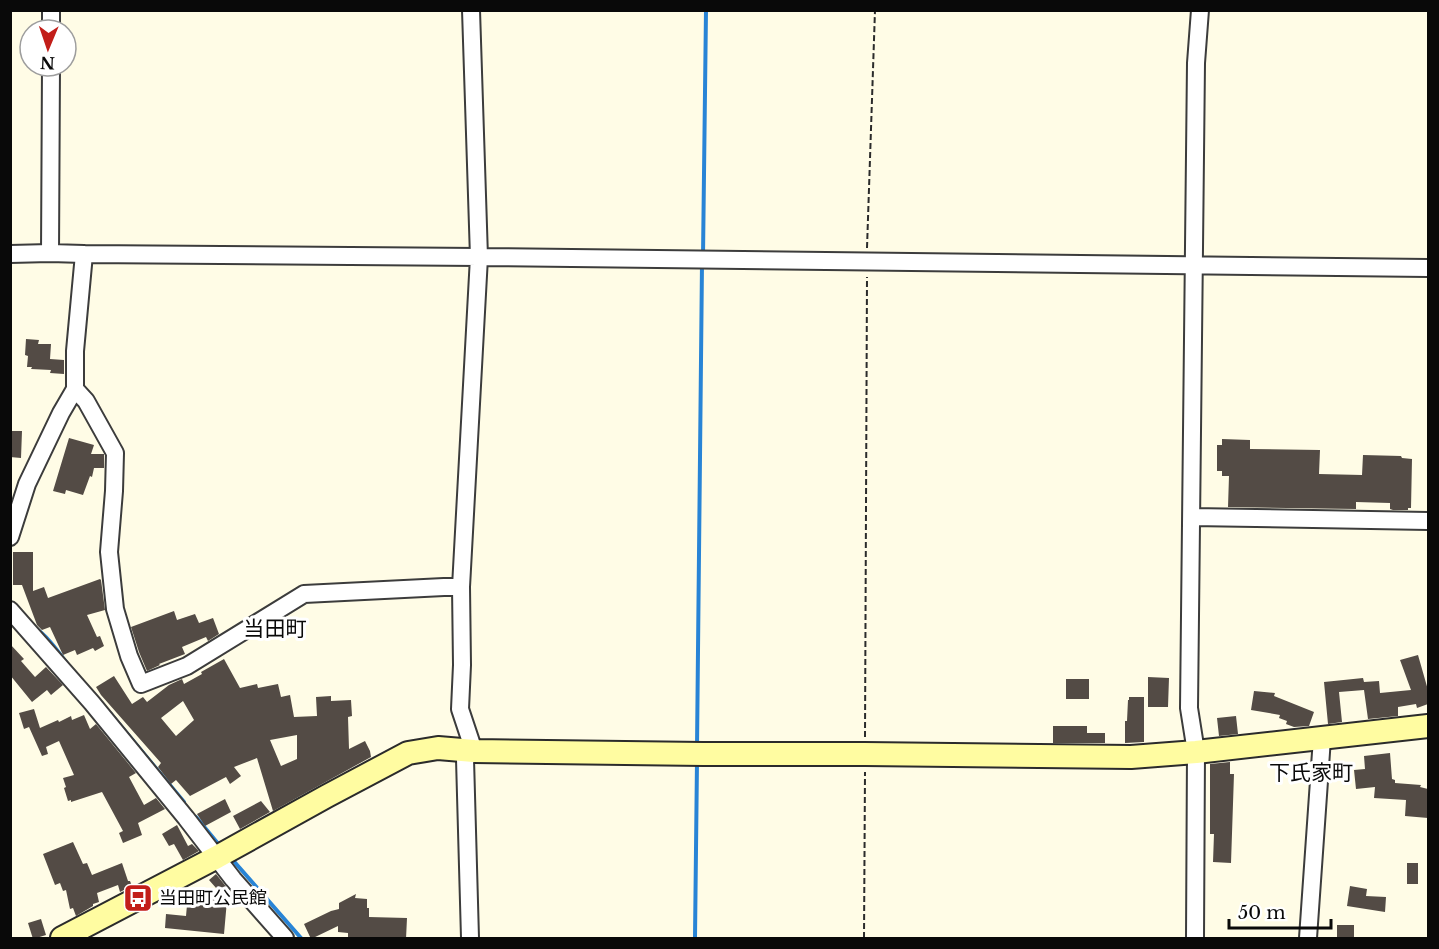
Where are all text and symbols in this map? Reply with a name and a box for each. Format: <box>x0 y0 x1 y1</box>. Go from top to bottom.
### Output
north arrow <box>18 18 78 78</box>
text: N <box>40 53 55 73</box>
district label: 当田町 <box>244 616 307 642</box>
district label: 下氏家町 <box>1269 760 1353 786</box>
bus stop icon: 当田町公民館 <box>122 882 154 914</box>
place label: 当田町公民館 <box>159 887 267 909</box>
scale bar <box>1229 892 1331 930</box>
text: 50 m <box>1238 902 1286 924</box>

